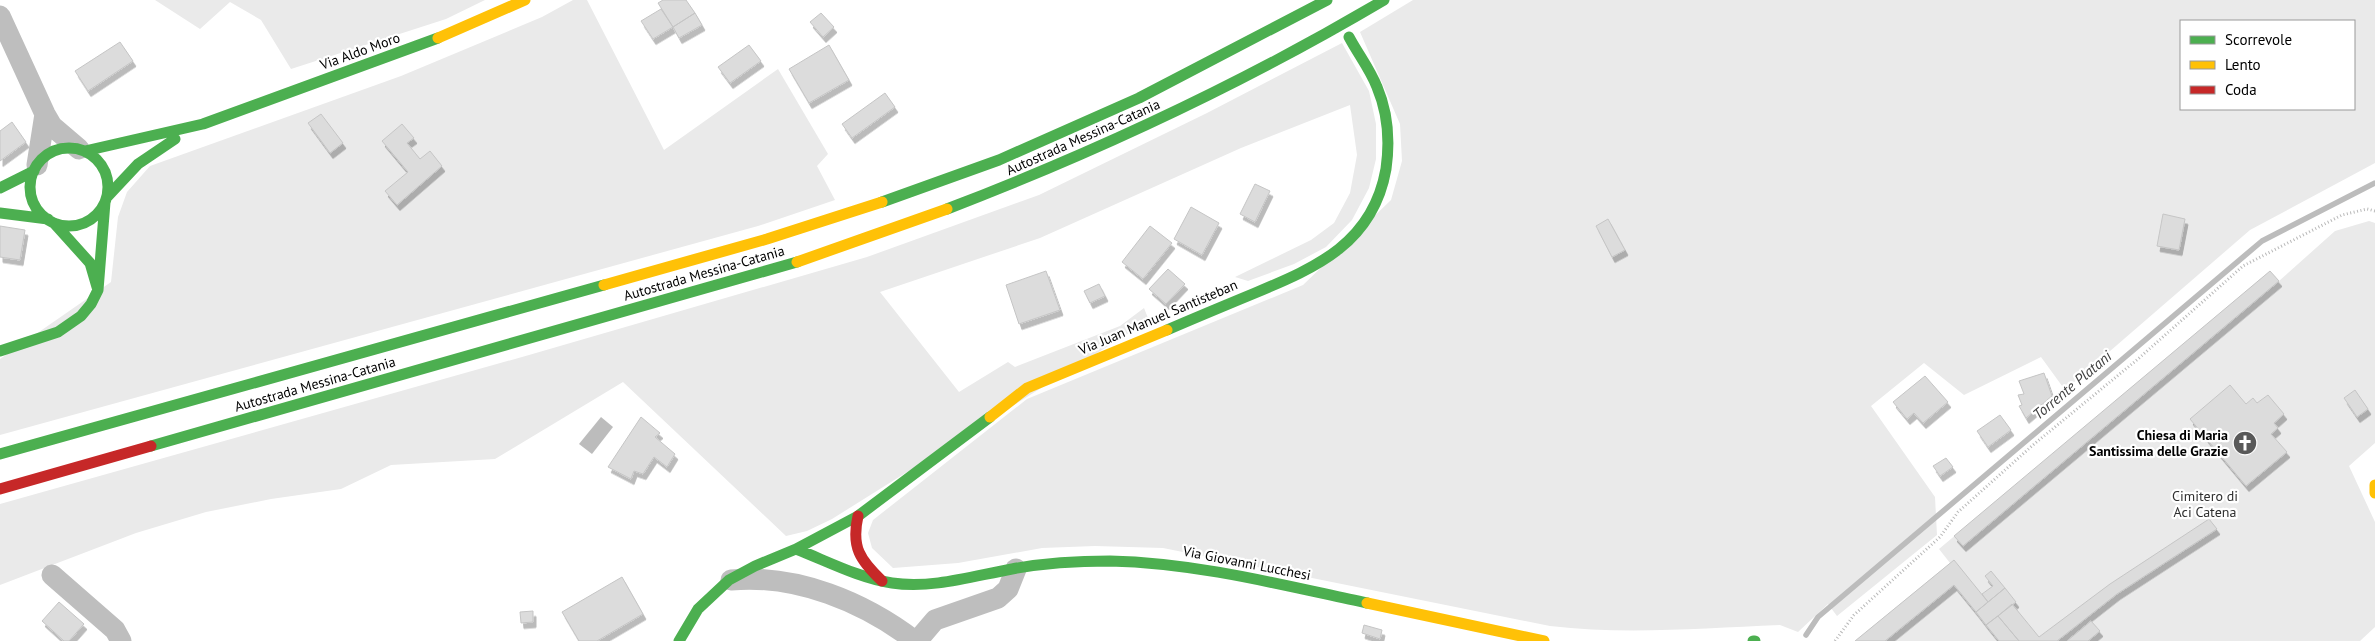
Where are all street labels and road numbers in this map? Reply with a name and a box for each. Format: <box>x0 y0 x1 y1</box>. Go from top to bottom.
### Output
street label: Via Aldo Moro <box>317 28 402 74</box>
street label: Autostrada Messina-Catania <box>1003 95 1163 179</box>
street label: Autostrada Messina-Catania <box>621 241 787 305</box>
street label: Via Juan Manuel Santisteban <box>1075 275 1240 359</box>
street label: Autostrada Messina-Catania <box>232 352 398 416</box>
street label: Via Giovanni Lucchesi <box>1181 542 1312 584</box>

